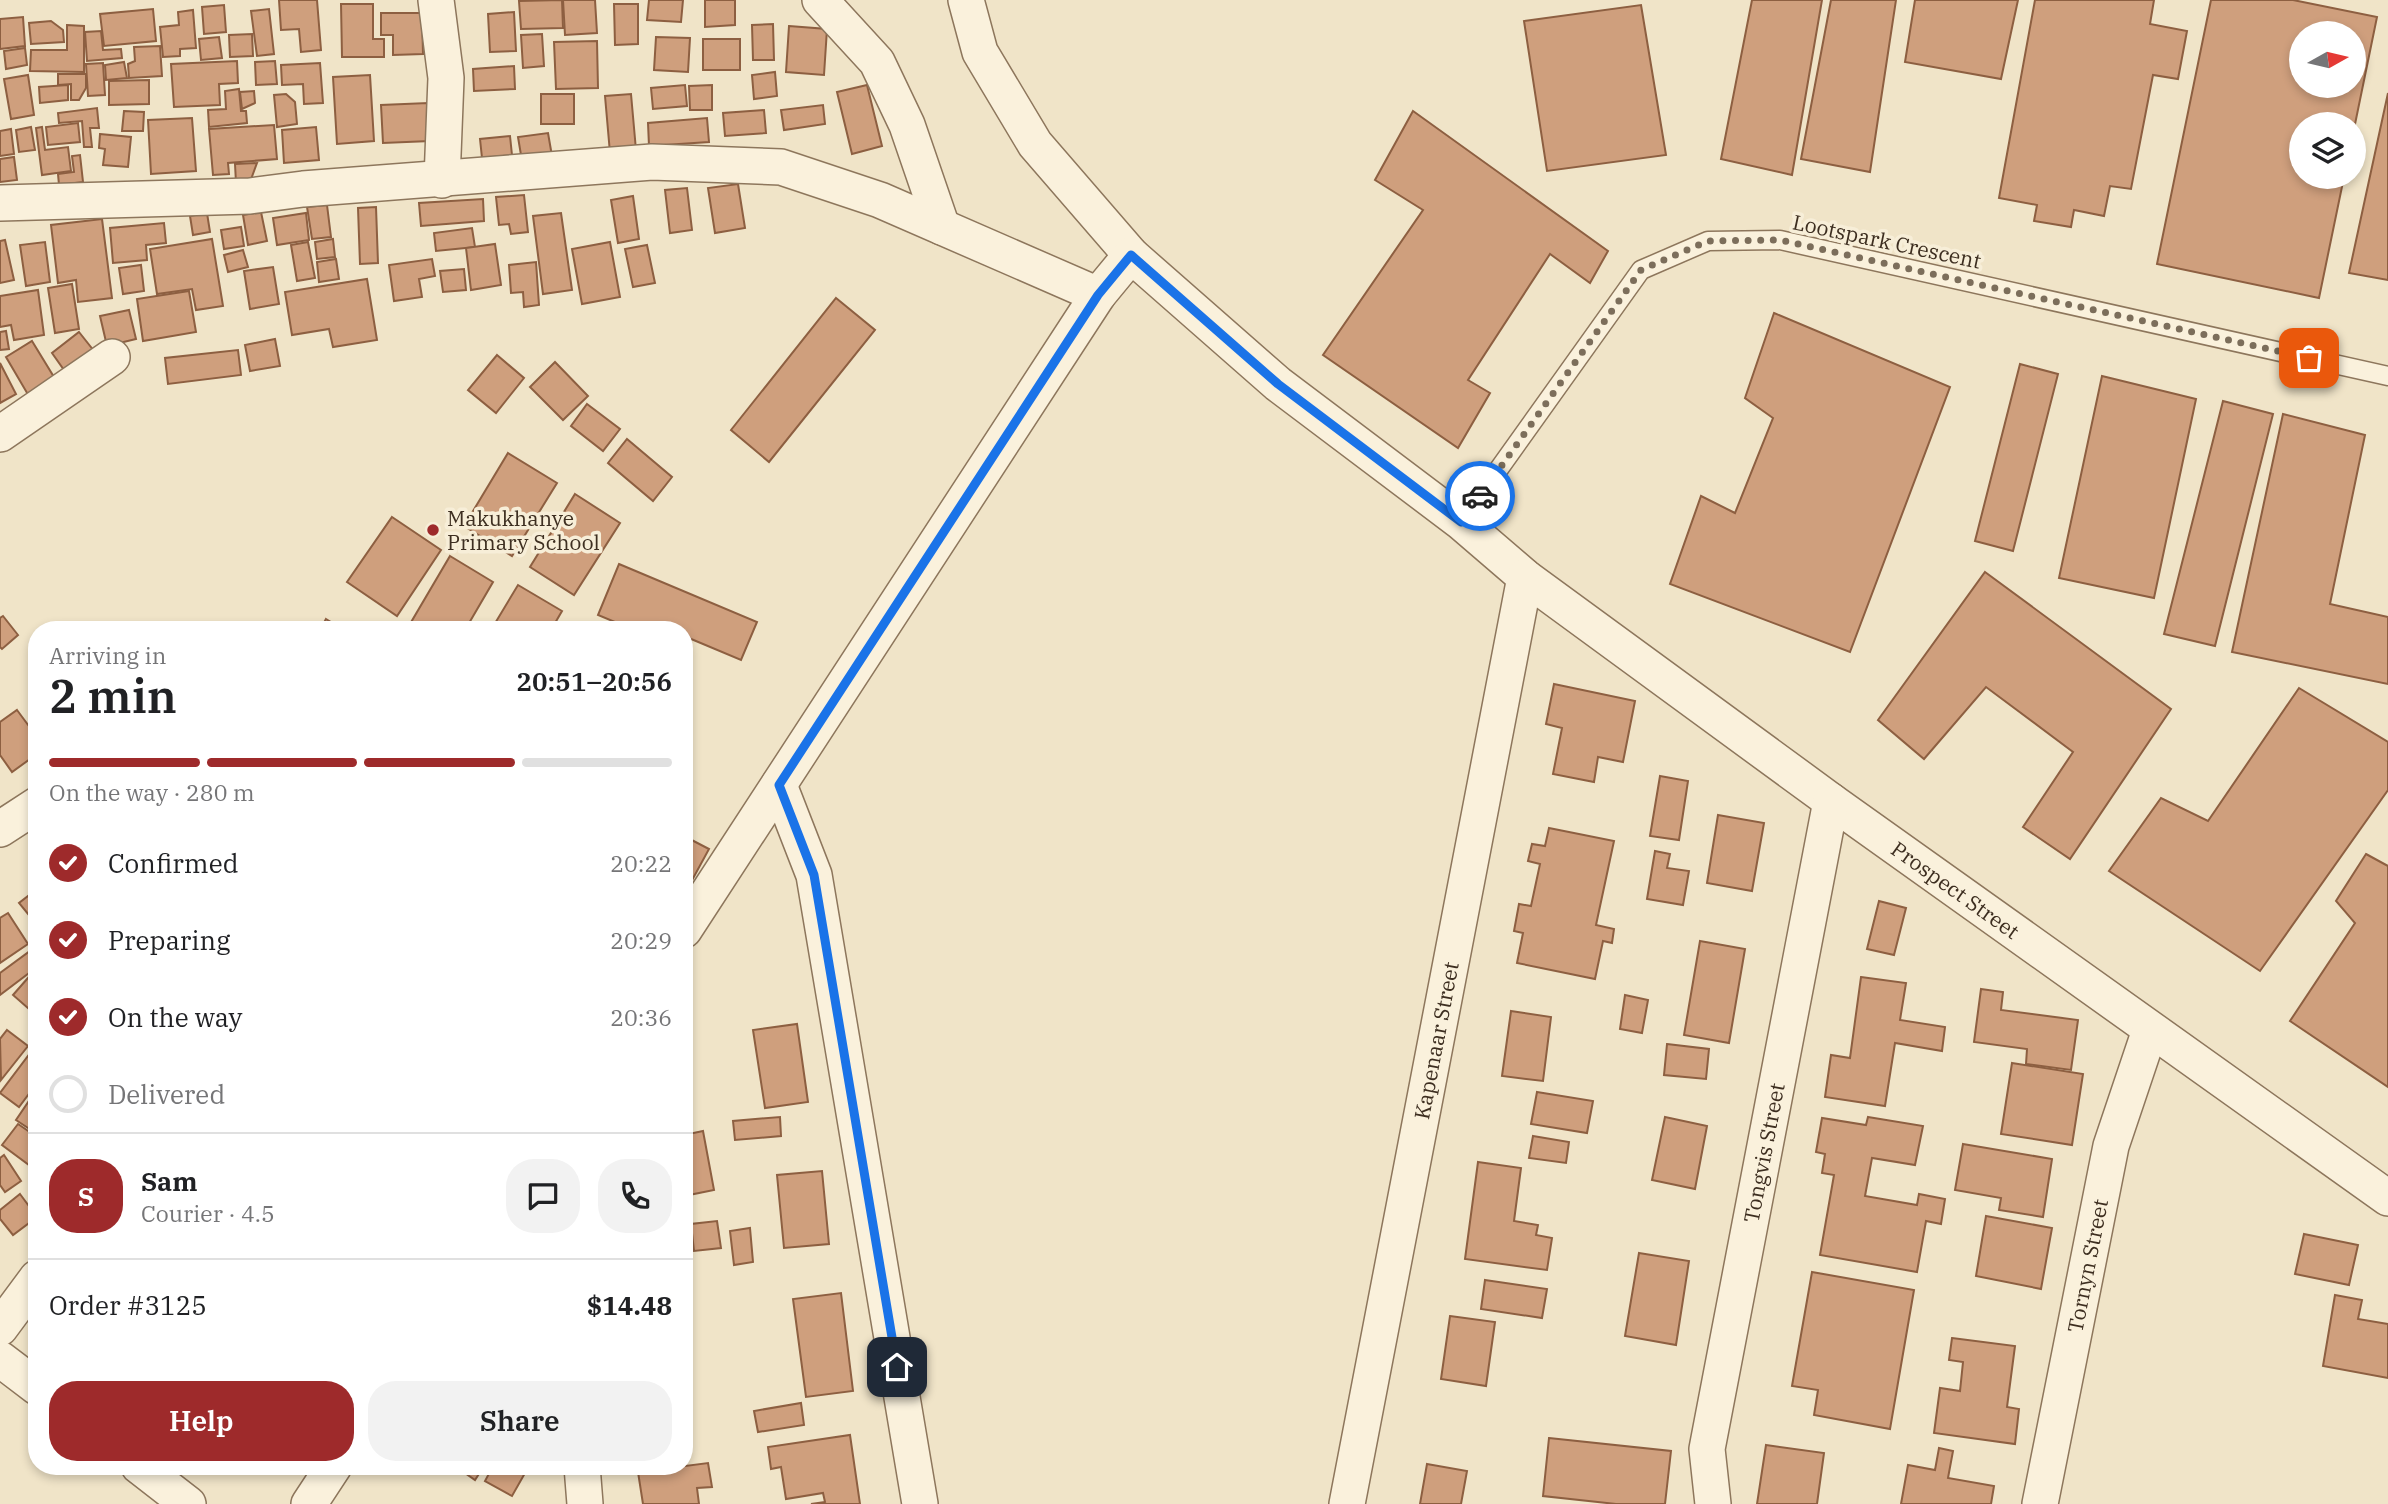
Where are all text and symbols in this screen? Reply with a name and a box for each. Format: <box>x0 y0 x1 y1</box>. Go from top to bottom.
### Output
north arrow <box>2289 21 2366 98</box>
map controls <box>2289 21 2366 189</box>
button: layers <box>2289 112 2366 189</box>
street label: Lootspark Crescent <box>1790 207 1984 275</box>
pin <box>2279 328 2339 388</box>
icon: bag <box>2290 339 2328 377</box>
courier <box>1445 461 1515 531</box>
icon: car <box>1461 477 1499 515</box>
place label: Makukhanye Primary School <box>447 504 600 556</box>
marker: Makukhanye Primary School <box>425 522 441 538</box>
text: Arriving in <box>49 640 166 670</box>
text: 20:51–20:56 <box>516 664 672 698</box>
text: 2 min <box>49 666 177 726</box>
text: On the way · 280 m <box>49 777 255 807</box>
street label: Prospect Street <box>1886 835 2025 945</box>
icon: check <box>49 844 87 882</box>
text: Confirmed <box>108 846 239 880</box>
text: 20:22 <box>610 848 672 878</box>
icon: check <box>49 921 87 959</box>
text: Preparing <box>108 923 230 957</box>
text: 20:29 <box>610 925 672 955</box>
street label: Kapenaar Street <box>1407 959 1465 1122</box>
icon: check <box>49 998 87 1036</box>
text: On the way <box>108 1000 242 1034</box>
text: 20:36 <box>610 1002 672 1032</box>
text: Delivered <box>108 1077 225 1111</box>
street label: Tongvis Street <box>1737 1080 1791 1225</box>
button: chat <box>506 1159 580 1233</box>
button: phone <box>598 1159 672 1233</box>
text: Sam <box>141 1164 197 1198</box>
text: S <box>78 1179 94 1213</box>
street label: Tornyn Street <box>2060 1196 2114 1335</box>
text: Courier · 4.5 <box>141 1198 275 1228</box>
text: Order #3125 <box>49 1288 207 1322</box>
text: $14.48 <box>587 1288 672 1322</box>
pin <box>867 1337 927 1397</box>
icon: home <box>878 1348 916 1386</box>
button: Help <box>49 1381 354 1461</box>
button: Share <box>368 1381 672 1461</box>

